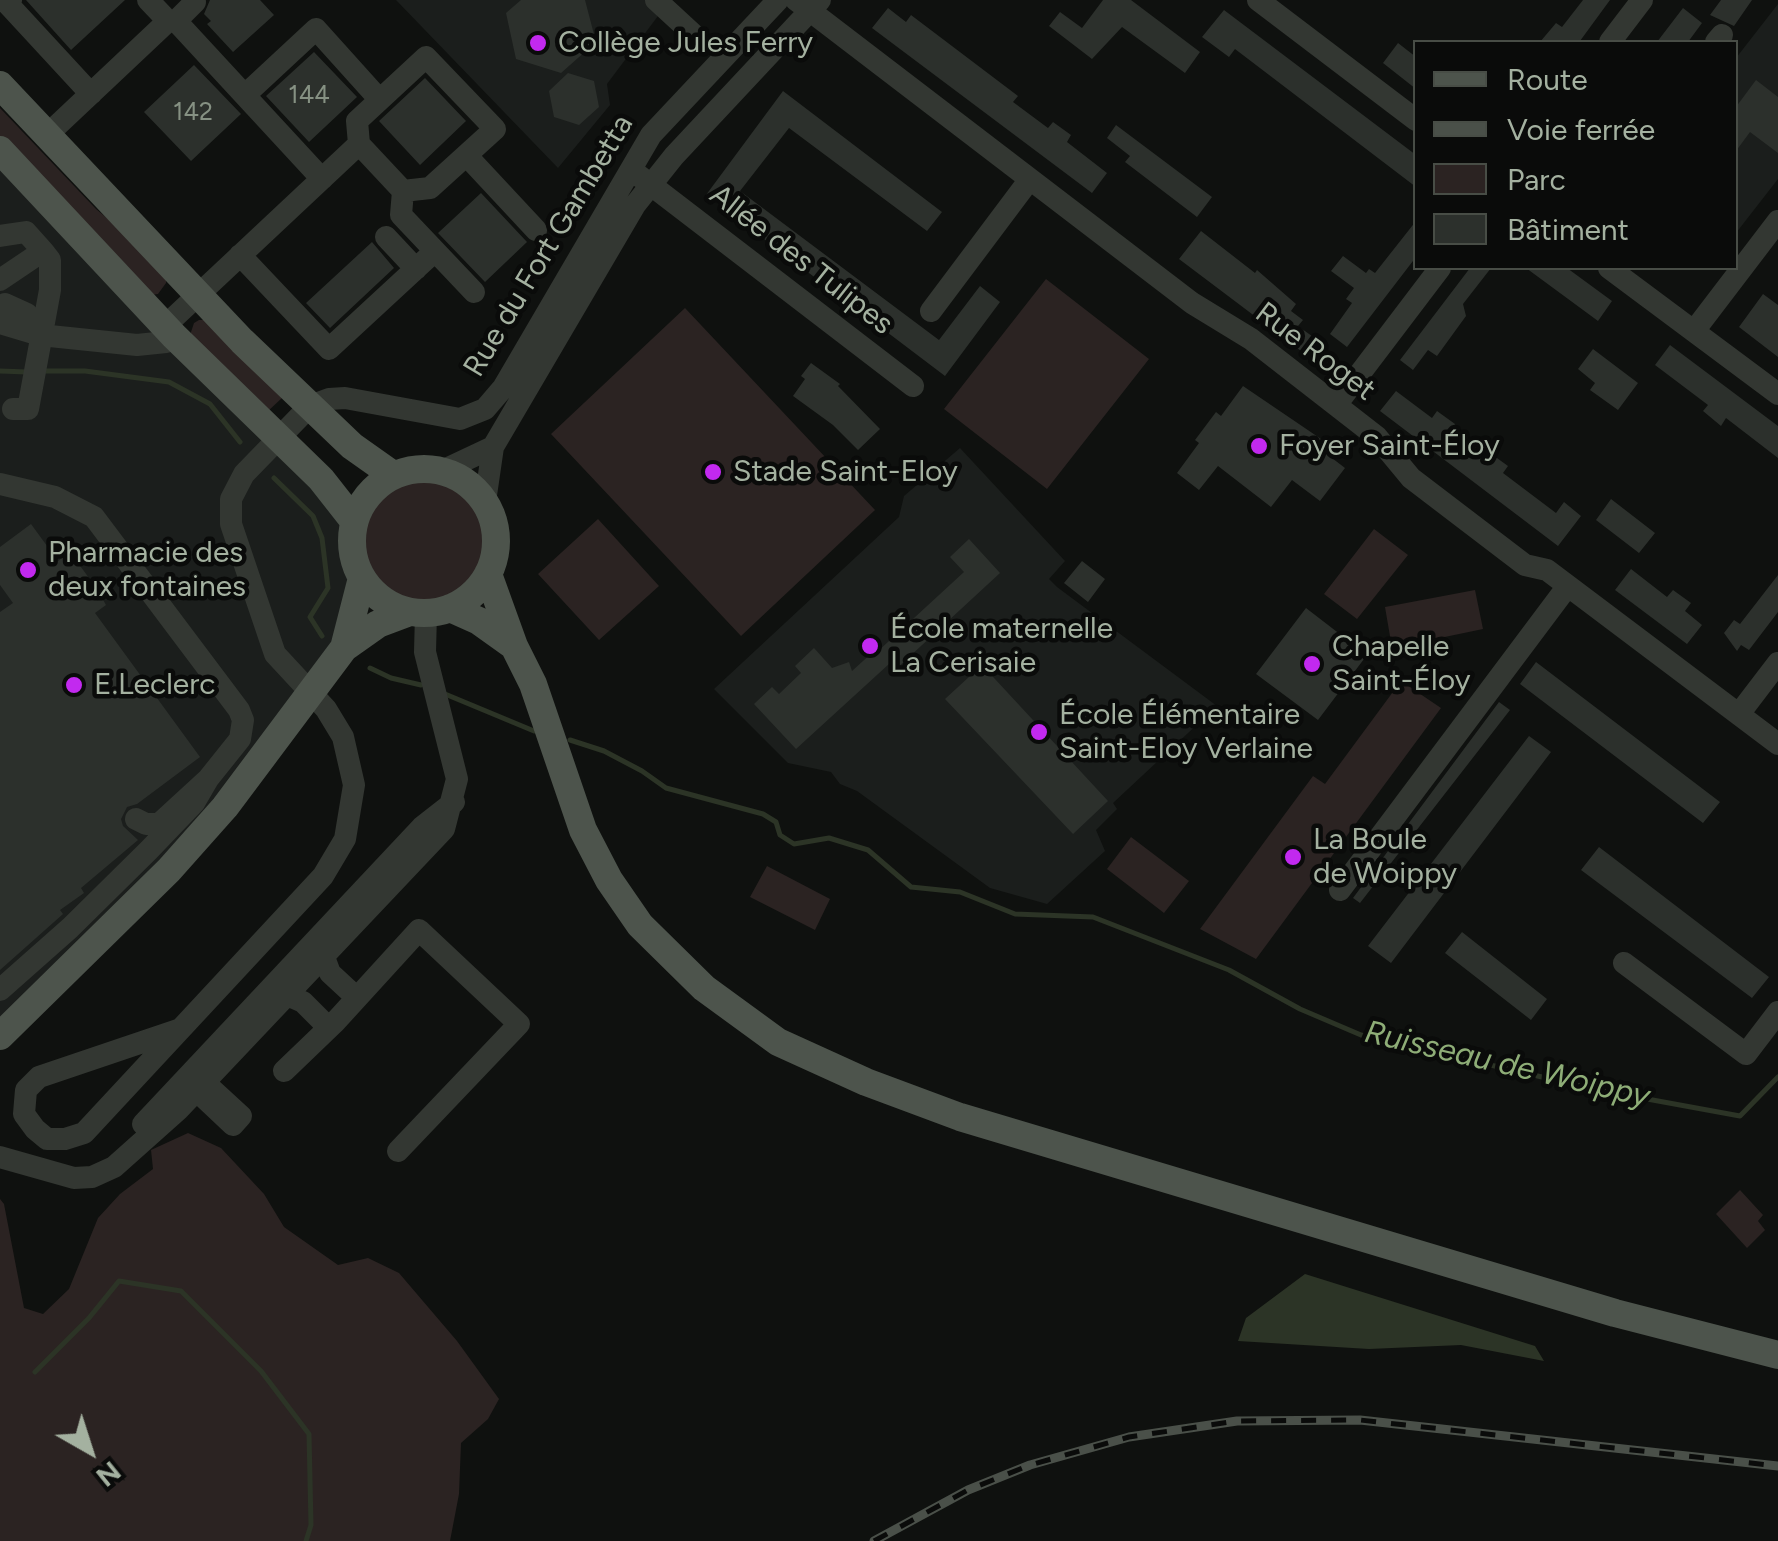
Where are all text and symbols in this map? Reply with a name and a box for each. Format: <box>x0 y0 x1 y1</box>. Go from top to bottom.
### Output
place label: Collège Jules Ferry <box>558 25 813 61</box>
marker: Collège Jules Ferry <box>527 32 549 54</box>
legend <box>1413 40 1738 270</box>
text: Route <box>1507 61 1588 98</box>
house number: 144 <box>288 81 330 111</box>
house number: 142 <box>173 98 213 128</box>
street label: Rue du Fort Gambetta <box>457 109 641 383</box>
text: Voie ferrée <box>1507 111 1655 148</box>
text: Parc <box>1507 161 1566 198</box>
street label: Allée des Tulipes <box>702 177 900 343</box>
text: Bâtiment <box>1507 211 1629 248</box>
street label: Rue Roget <box>1248 295 1382 409</box>
place label: Foyer Saint-Éloy <box>1279 428 1500 464</box>
marker: Foyer Saint-Éloy <box>1248 435 1270 457</box>
place label: Stade Saint-Eloy <box>733 454 958 490</box>
marker: Stade Saint-Eloy <box>702 461 724 483</box>
place label: Pharmacie des deux fontaines <box>48 535 246 606</box>
marker: Pharmacie des deux fontaines <box>17 559 39 581</box>
place label: École maternelle La Cerisaie <box>890 611 1113 682</box>
place label: Chapelle Saint-Éloy <box>1332 629 1470 700</box>
marker: École maternelle La Cerisaie <box>859 635 881 657</box>
marker: Chapelle Saint-Éloy <box>1301 653 1323 675</box>
place label: E.Leclerc <box>94 667 216 703</box>
marker: E.Leclerc <box>63 674 85 696</box>
place label: École Élémentaire Saint-Eloy Verlaine <box>1059 697 1313 768</box>
marker: École Élémentaire Saint-Eloy Verlaine <box>1028 721 1050 743</box>
place label: La Boule de Woippy <box>1313 822 1457 892</box>
marker: La Boule de Woippy <box>1282 846 1304 868</box>
water label: Ruisseau de Woippy <box>1361 1014 1653 1116</box>
north arrow <box>40 1401 140 1501</box>
text: N <box>90 1454 128 1494</box>

